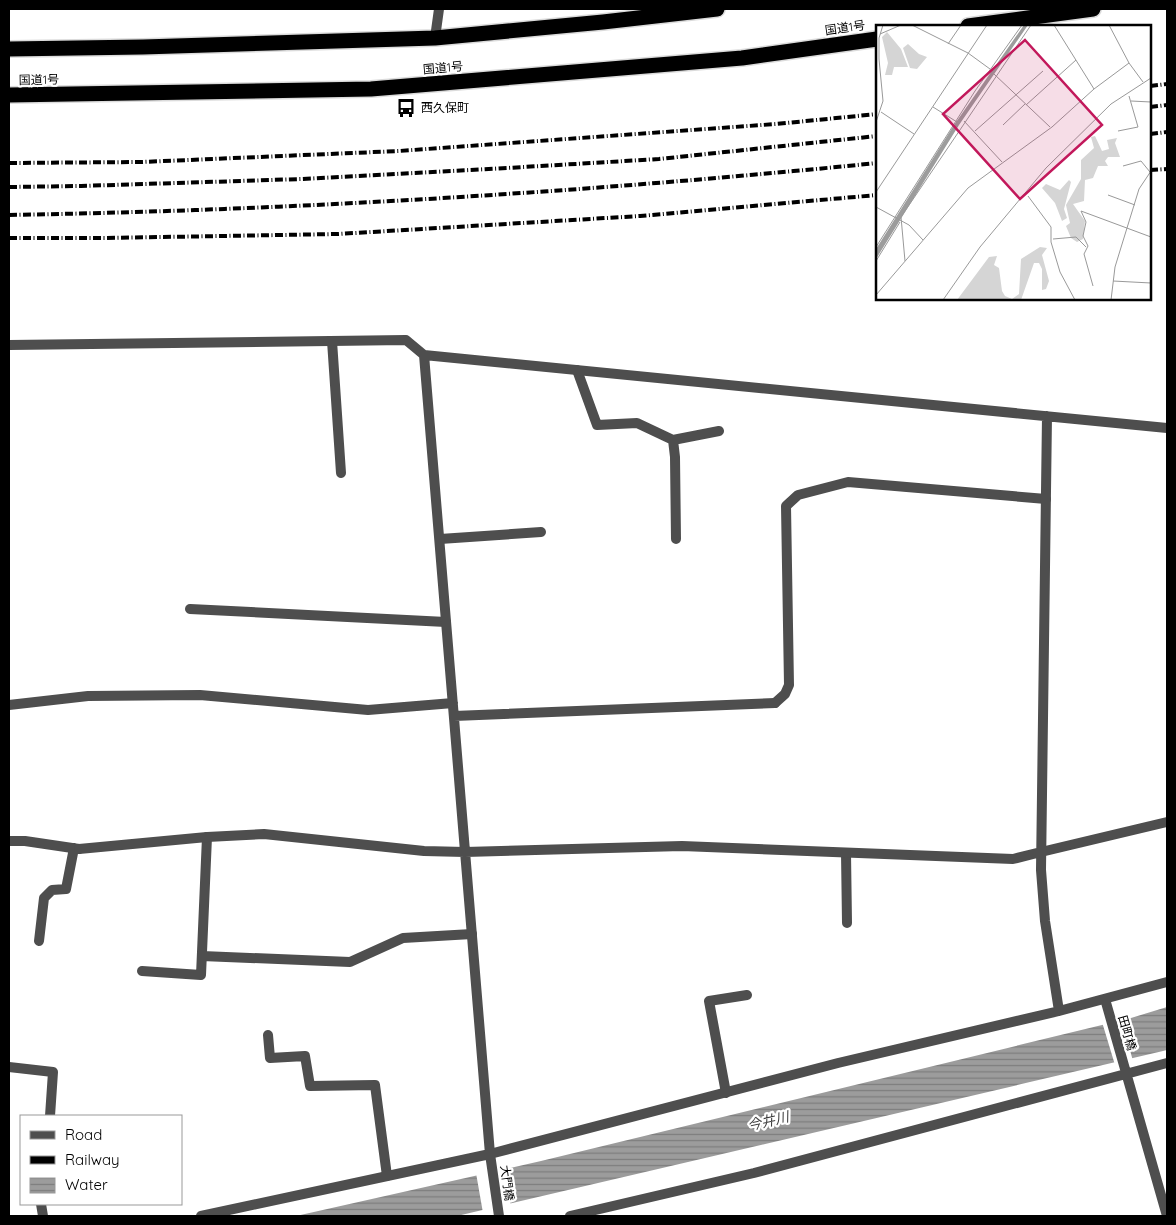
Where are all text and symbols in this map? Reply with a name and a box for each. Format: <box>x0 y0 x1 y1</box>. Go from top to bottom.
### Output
street label: 国道1号 <box>824 17 866 38</box>
inset map <box>876 25 1151 300</box>
street label: 国道1号 <box>422 58 464 77</box>
street label: 国道1号 <box>19 72 59 87</box>
bus stop icon: 西久保町 <box>395 97 417 119</box>
place label: 西久保町 <box>421 100 469 115</box>
street label: 田町橋 <box>1115 1013 1140 1052</box>
water label: 今井川 <box>746 1107 792 1134</box>
legend <box>20 1115 182 1205</box>
text: Road <box>65 1125 102 1144</box>
text: Railway <box>65 1150 120 1169</box>
street label: 大門橋 <box>498 1164 517 1202</box>
text: Water <box>65 1175 108 1194</box>

